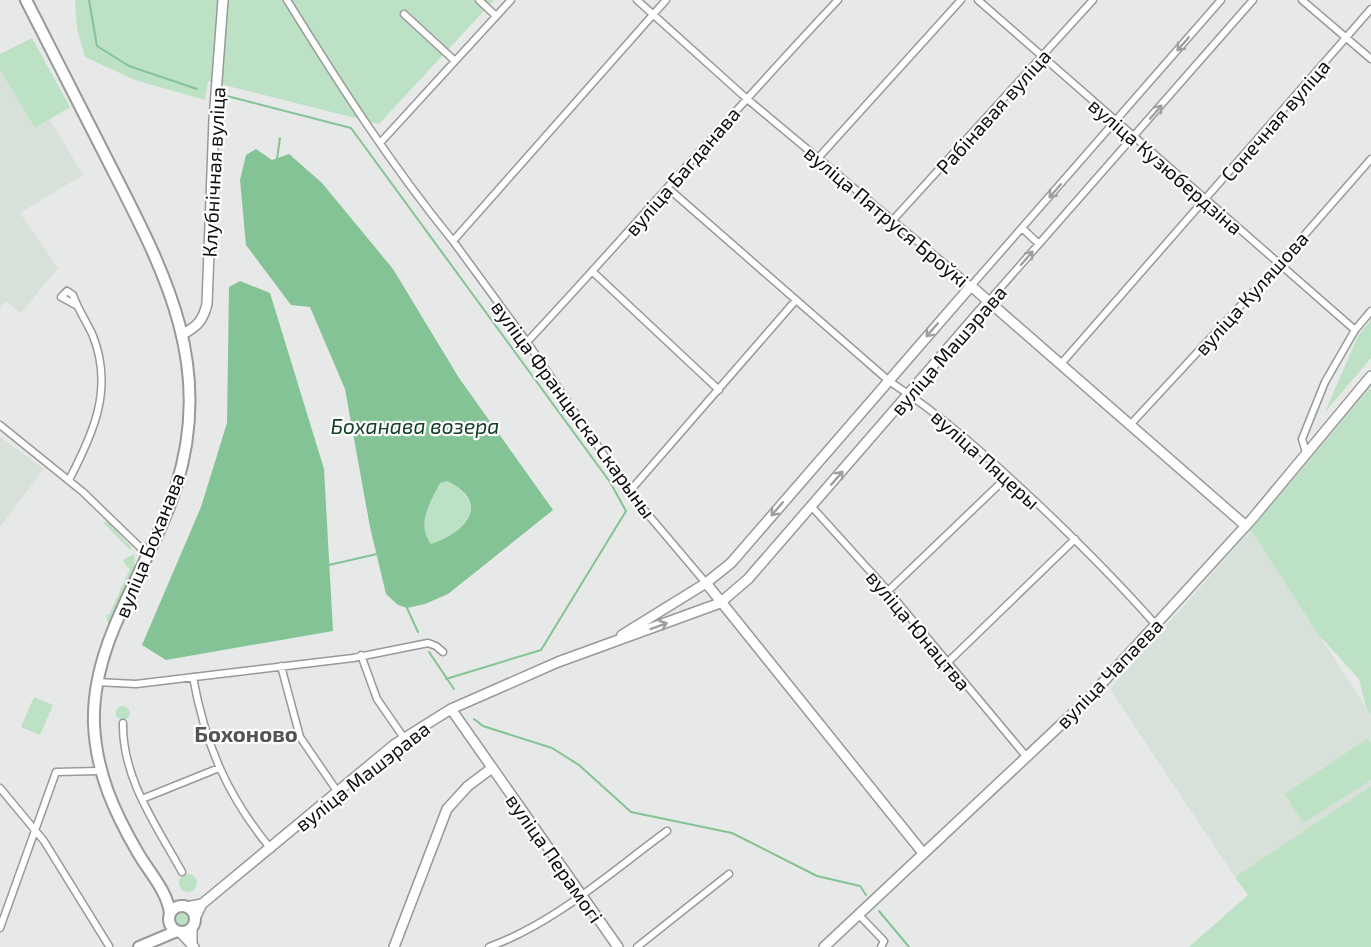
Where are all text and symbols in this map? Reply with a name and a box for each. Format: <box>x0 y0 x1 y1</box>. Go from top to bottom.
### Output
one-way arrow <box>1176 36 1190 51</box>
street label: Рабінавая вуліца <box>931 44 1056 179</box>
street label: Сонечная вуліца <box>1215 54 1335 187</box>
street label: Клубнічная вуліца <box>197 86 230 258</box>
street label: вуліца Кузюбердзіна <box>1083 93 1248 240</box>
street label: вуліца Багданава <box>620 102 745 241</box>
one-way arrow <box>1149 105 1163 120</box>
street label: вуліца Пятруся Броўкі <box>799 140 974 293</box>
one-way arrow <box>1048 183 1062 198</box>
street label: вуліца Куляшова <box>1189 226 1314 360</box>
one-way arrow <box>1020 251 1034 266</box>
street label: вуліца Машэрава <box>885 280 1012 420</box>
street label: вуліца Францыска Скарыны <box>486 296 661 523</box>
one-way arrow <box>926 322 940 338</box>
street label: вуліца Пяцеры <box>926 404 1045 515</box>
water label: Боханава возера <box>331 413 499 438</box>
street label: вуліца Боханава <box>109 469 190 621</box>
one-way arrow <box>830 470 844 485</box>
one-way arrow <box>770 501 784 516</box>
street label: вуліца Юнацтва <box>861 565 976 696</box>
street label: вуліца Чапаева <box>1051 613 1168 734</box>
one-way arrow <box>649 619 668 630</box>
street label: вуліца Машэрава <box>290 716 435 837</box>
district label: Бохоново <box>194 720 298 746</box>
street label: вуліца Перамогі <box>501 789 608 928</box>

